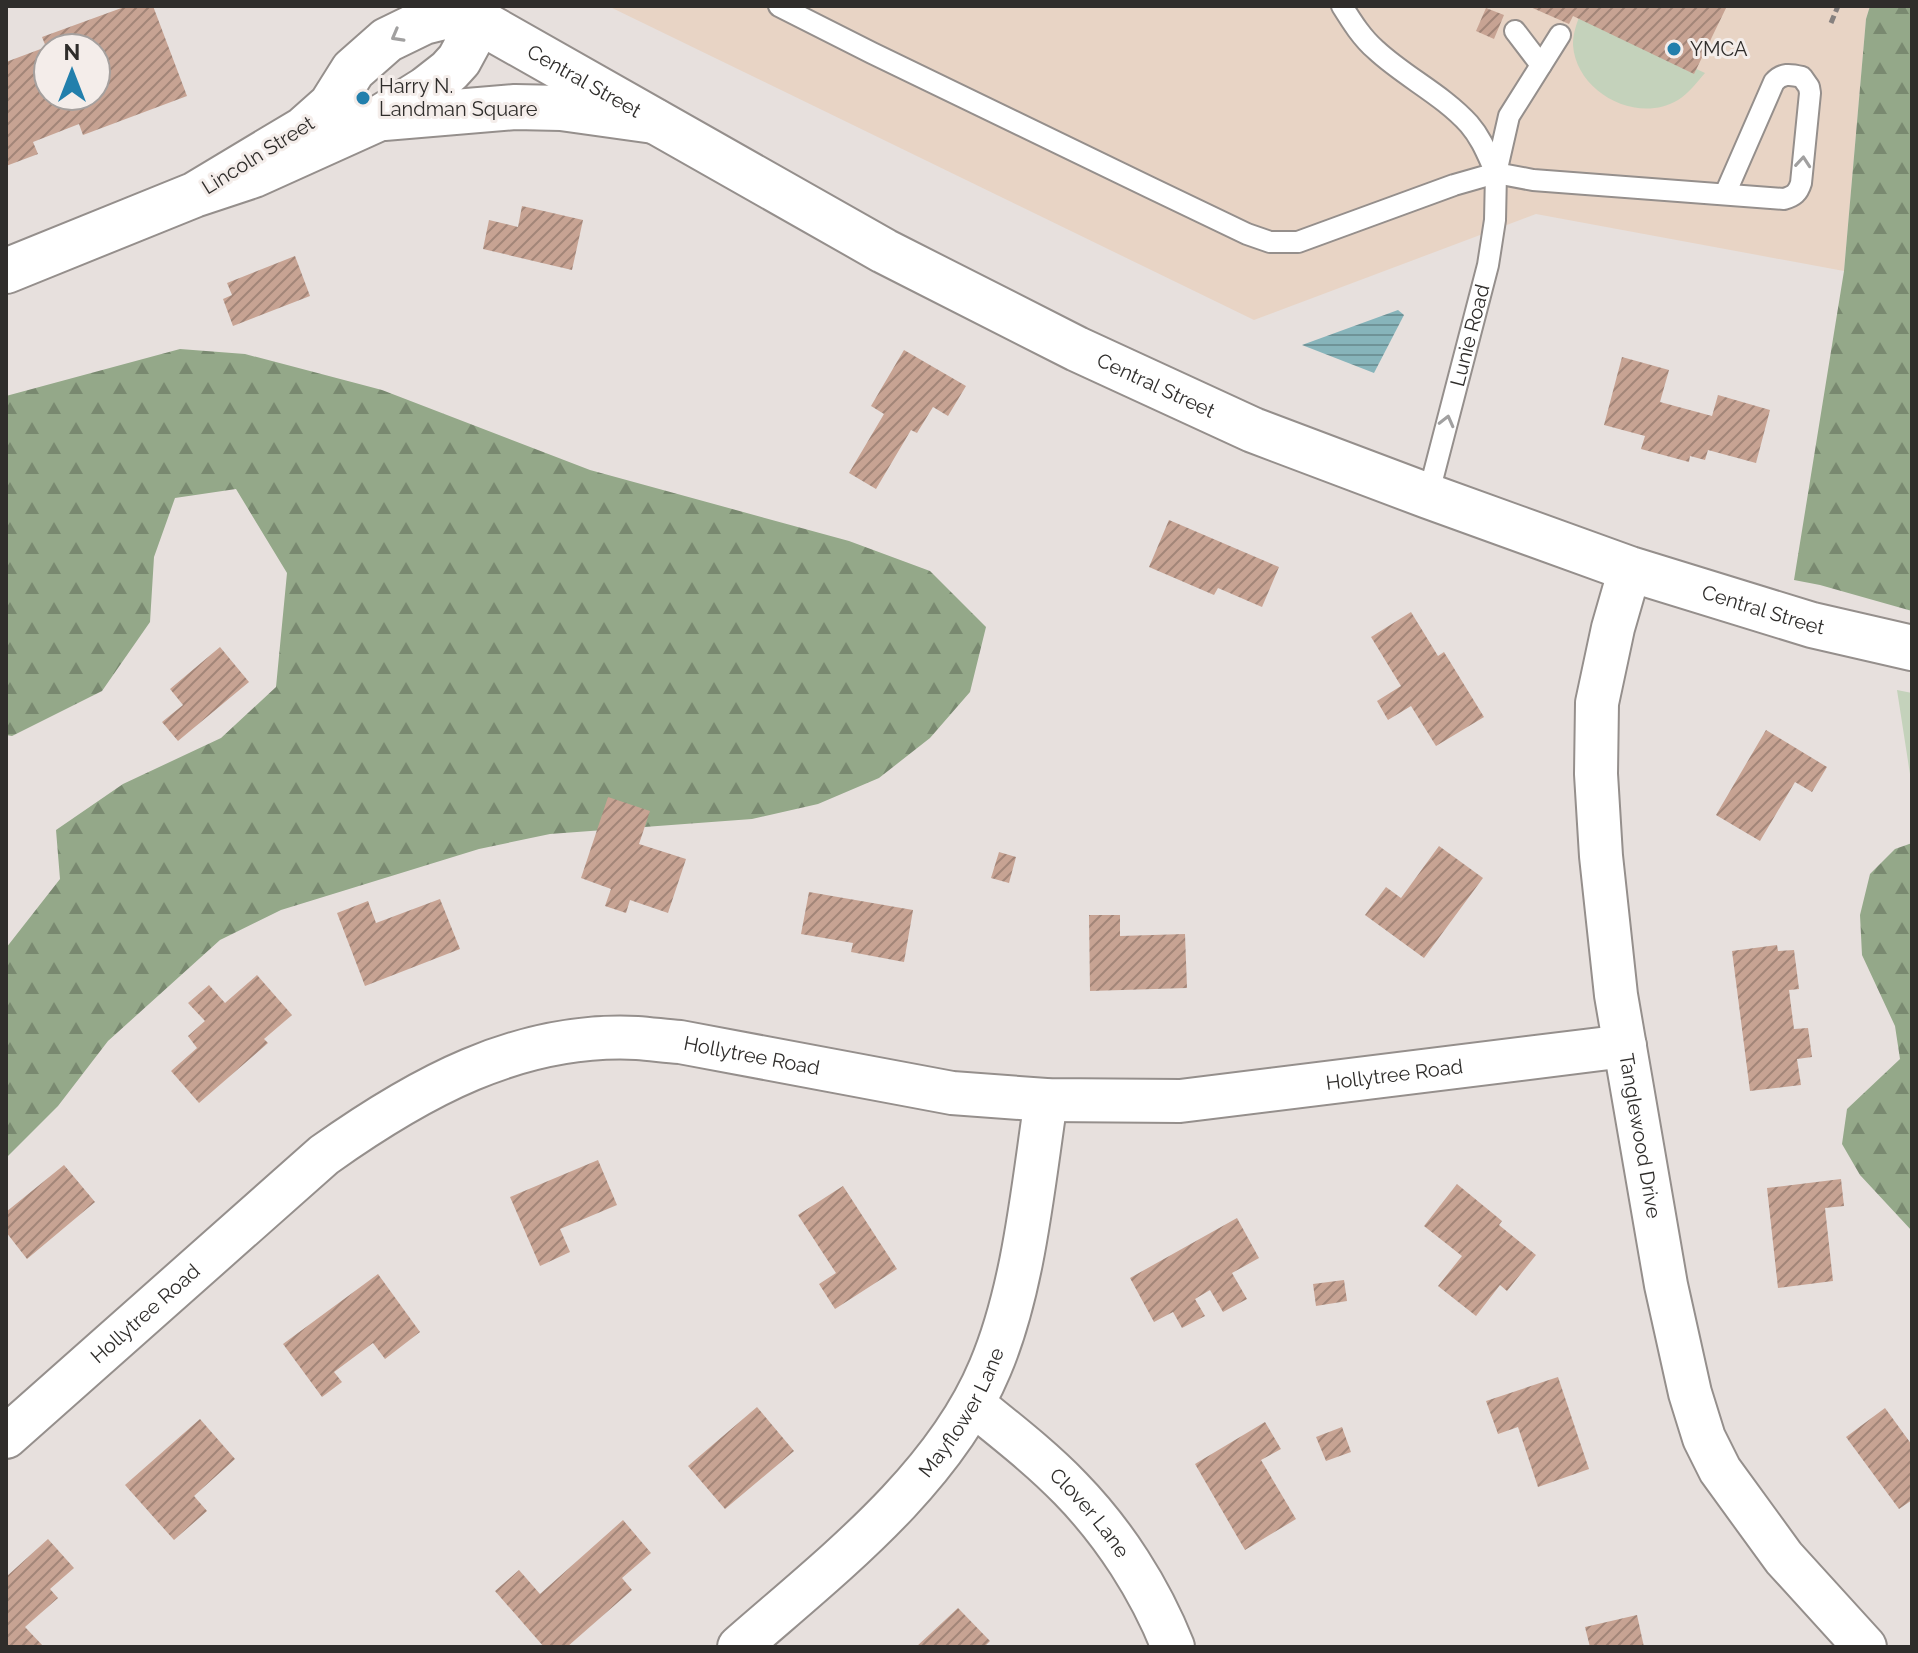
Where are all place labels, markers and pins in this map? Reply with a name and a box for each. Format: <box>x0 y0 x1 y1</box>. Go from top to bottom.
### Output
place label: YMCA <box>1690 37 1748 61</box>
marker: YMCA <box>1665 40 1683 58</box>
place label: Harry N. Landman Square <box>379 74 538 121</box>
marker: Harry N. Landman Square <box>354 89 372 107</box>

